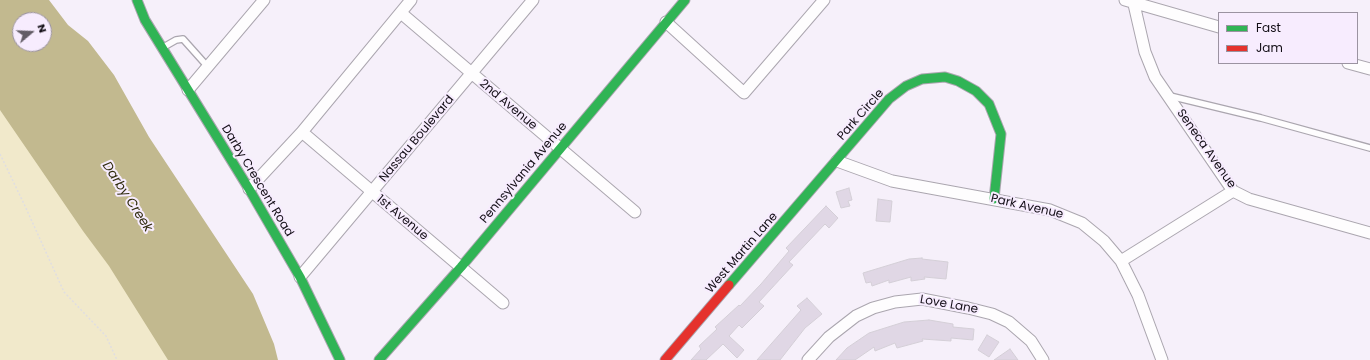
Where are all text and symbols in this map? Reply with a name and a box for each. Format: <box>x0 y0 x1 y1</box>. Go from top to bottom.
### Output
north arrow <box>12 12 52 52</box>
legend <box>1218 12 1358 64</box>
text: Fast <box>1256 19 1281 36</box>
text: N <box>33 22 51 35</box>
text: Jam <box>1256 39 1283 56</box>
street label: 2nd Avenue <box>476 77 540 133</box>
street label: Park Circle <box>835 86 887 144</box>
street label: Nassau Boulevard <box>377 93 457 185</box>
street label: Seneca Avenue <box>1173 107 1239 191</box>
street label: Pennsylvania Avenue <box>477 120 571 226</box>
street label: Darby Crescent Road <box>218 123 296 239</box>
water label: Darby Creek <box>99 159 155 235</box>
street label: 1st Avenue <box>373 192 431 244</box>
street label: Park Avenue <box>989 192 1065 222</box>
street label: West Martin Lane <box>703 210 781 296</box>
street label: Love Lane <box>919 293 979 317</box>

